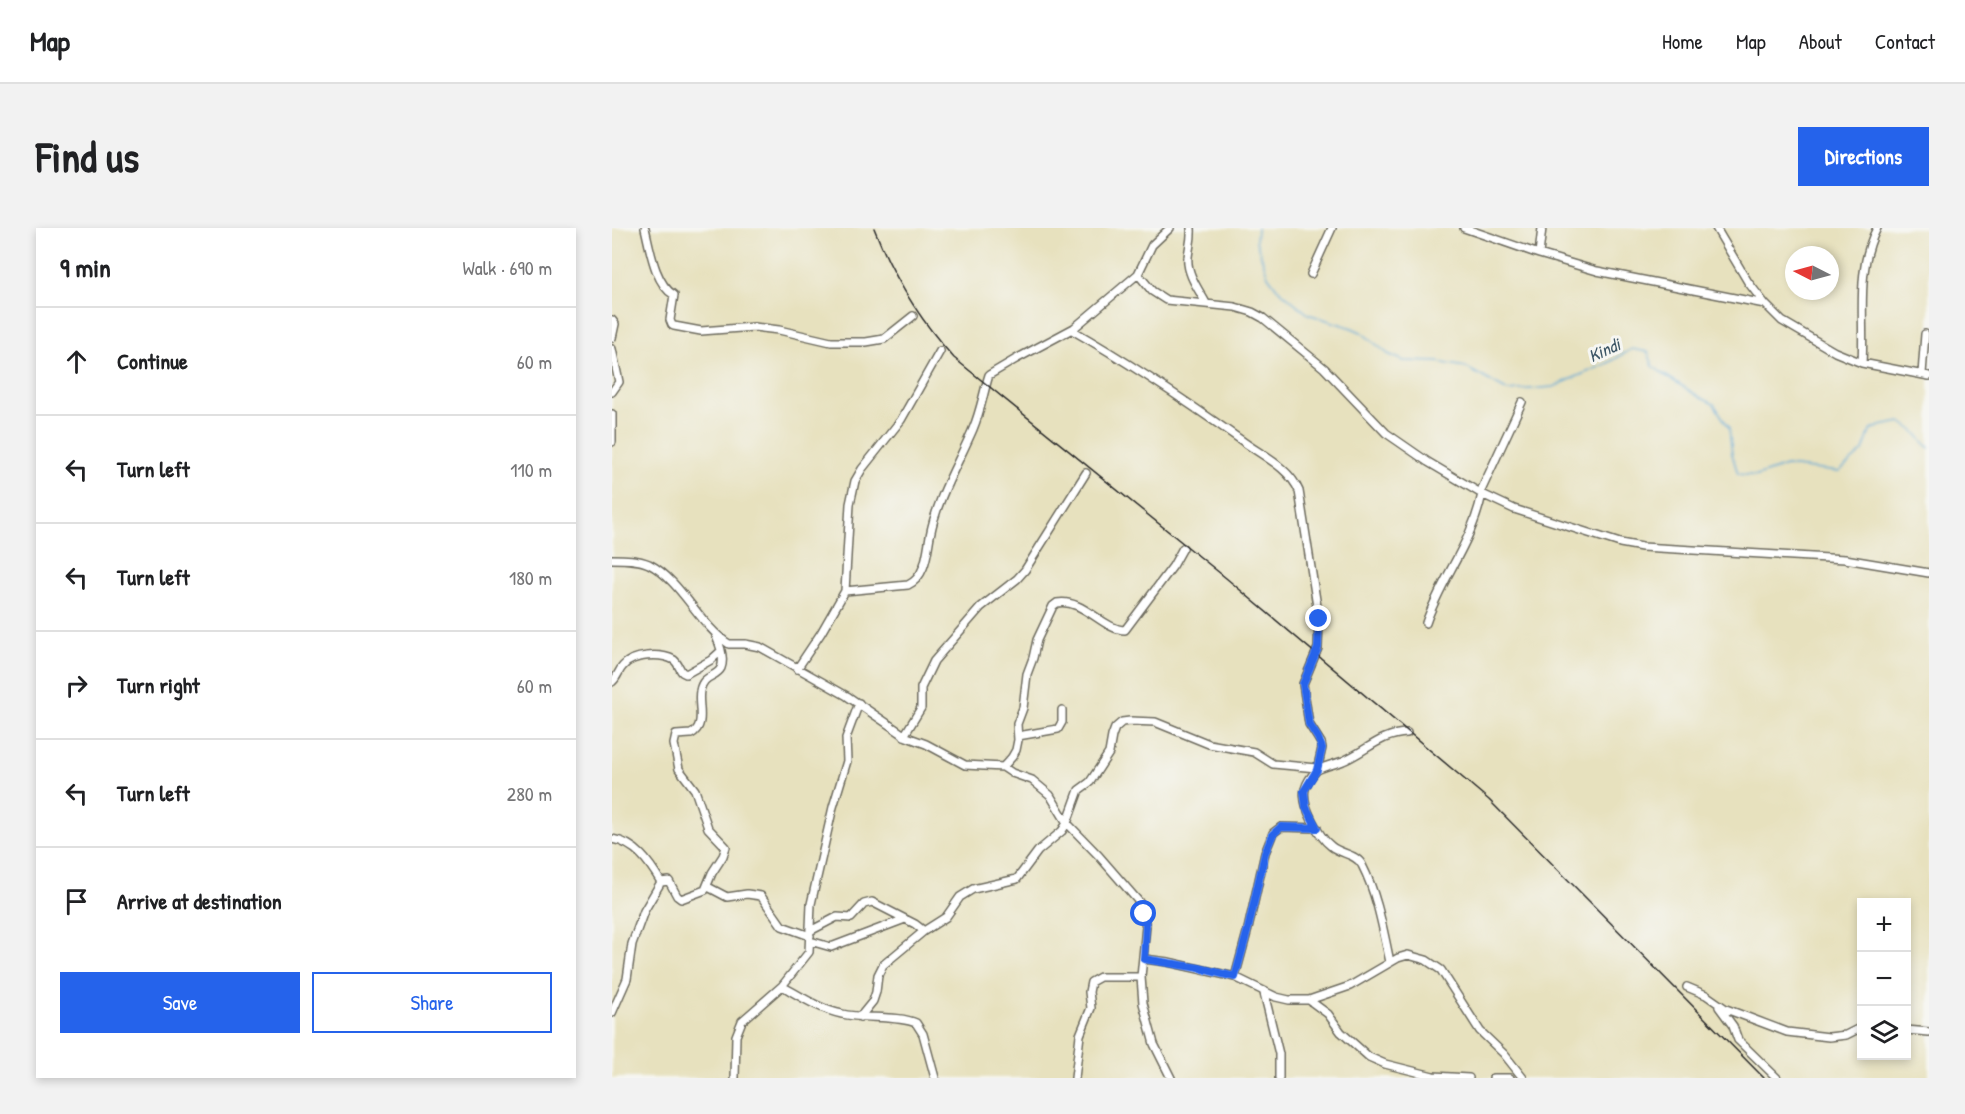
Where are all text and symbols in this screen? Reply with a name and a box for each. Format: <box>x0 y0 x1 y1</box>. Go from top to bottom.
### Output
text: Map <box>30 22 70 60</box>
text: Home <box>1662 27 1703 56</box>
text: Map <box>1736 27 1766 56</box>
text: About <box>1799 27 1842 56</box>
text: Contact <box>1875 27 1935 56</box>
button: Directions <box>1798 127 1929 186</box>
text: Find us <box>36 128 139 185</box>
north arrow <box>1785 246 1839 300</box>
text: 9 min <box>60 250 111 285</box>
text: Walk · 690 m <box>463 254 552 281</box>
water label: Kindi <box>1584 331 1626 368</box>
icon: ahead <box>60 345 93 378</box>
text: Continue <box>117 346 188 376</box>
text: 60 m <box>517 348 552 375</box>
icon: left <box>60 453 93 486</box>
text: Turn left <box>117 454 190 484</box>
text: 110 m <box>510 456 552 483</box>
icon: left <box>60 561 93 594</box>
text: Turn left <box>117 562 190 592</box>
text: 180 m <box>509 564 552 591</box>
route end <box>1305 605 1331 631</box>
icon: right <box>60 669 93 702</box>
text: Turn right <box>117 670 200 700</box>
text: 60 m <box>517 672 552 699</box>
icon: left <box>60 777 93 810</box>
text: Turn left <box>117 778 190 808</box>
text: 280 m <box>507 780 552 807</box>
icon: arrive <box>60 885 93 918</box>
text: Arrive at destination <box>117 886 282 916</box>
map controls <box>1857 898 1911 1060</box>
button: + <box>1857 898 1911 952</box>
route start <box>1130 900 1156 926</box>
button: − <box>1857 952 1911 1006</box>
button: Save <box>60 972 300 1033</box>
button: Share <box>312 972 552 1033</box>
button: layers <box>1857 1006 1911 1060</box>

